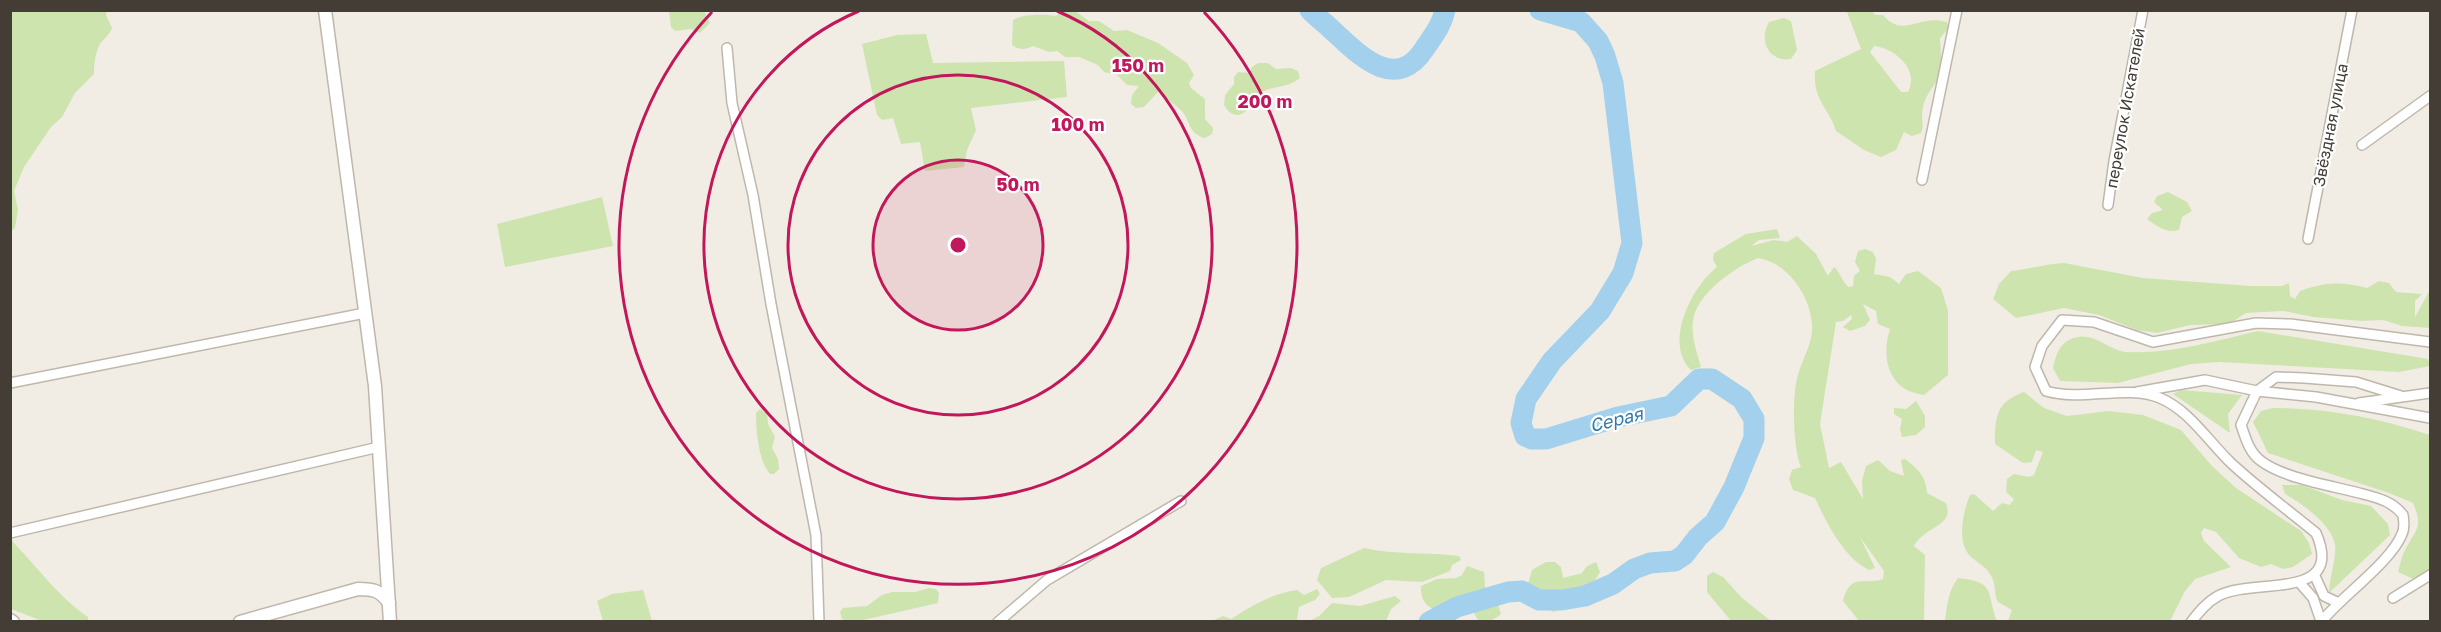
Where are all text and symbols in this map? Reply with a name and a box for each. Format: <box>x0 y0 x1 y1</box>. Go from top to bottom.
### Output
street label: переулок Искателей <box>2101 26 2149 190</box>
text: 150 m <box>1112 54 1164 76</box>
street label: Звёздная улица <box>2308 62 2352 188</box>
text: 200 m <box>1238 90 1292 112</box>
text: 100 m <box>1052 113 1104 135</box>
text: 50 m <box>997 173 1039 195</box>
centre of rings <box>948 235 968 255</box>
water label: Серая <box>1587 401 1647 436</box>

